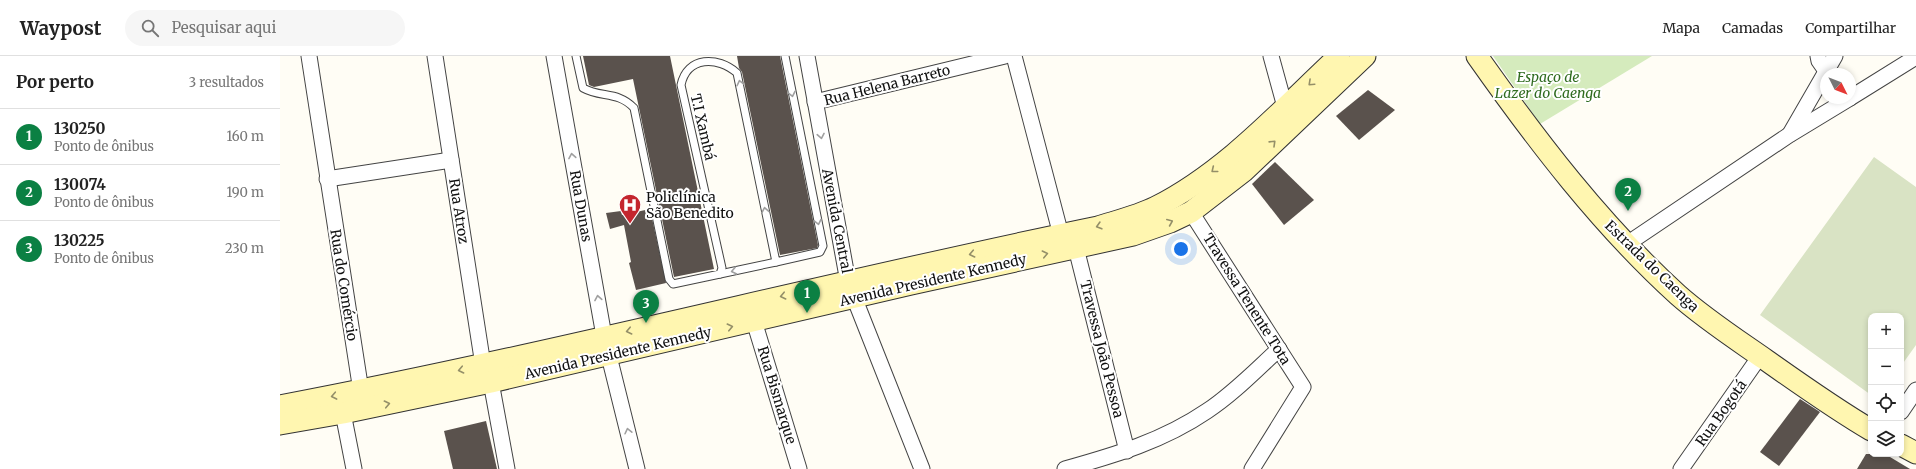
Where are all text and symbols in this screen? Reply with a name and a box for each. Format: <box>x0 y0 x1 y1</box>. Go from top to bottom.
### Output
search box <box>125 10 405 46</box>
text: Waypost <box>20 16 101 40</box>
icon: search <box>139 17 161 39</box>
text: Pesquisar aqui <box>171 18 276 37</box>
text: Mapa <box>1662 19 1700 37</box>
text: Camadas <box>1722 19 1783 37</box>
text: Compartilhar <box>1805 19 1896 37</box>
street label: Rua Helena Barreto <box>822 61 952 109</box>
park label: Espaço de Lazer do Caenga <box>1495 68 1601 102</box>
north arrow <box>1820 68 1856 104</box>
text: Por perto <box>16 71 94 93</box>
text: 3 resultados <box>189 74 264 91</box>
one-way arrow <box>1308 78 1316 85</box>
one-way arrow <box>736 80 744 86</box>
one-way arrow <box>788 91 796 97</box>
street label: T.I Xambá <box>687 92 719 162</box>
text: 130250 <box>54 119 106 138</box>
text: 1 <box>26 128 32 145</box>
text: 160 m <box>226 128 264 145</box>
one-way arrow <box>816 133 825 139</box>
text: Ponto de ônibus <box>54 138 154 155</box>
one-way arrow <box>1268 141 1276 148</box>
one-way arrow <box>568 153 577 159</box>
one-way arrow <box>1212 165 1219 172</box>
street label: Avenida Central <box>818 166 856 275</box>
street label: Rua Dunas <box>566 169 596 243</box>
text: 130074 <box>54 175 106 194</box>
street label: Rua Atroz <box>445 177 473 245</box>
pin: 2 <box>1615 178 1641 211</box>
text: 2 <box>25 184 33 201</box>
text: 190 m <box>227 184 264 201</box>
place label: Policlínica São Benedito <box>646 188 734 222</box>
hospital icon: Policlínica São Benedito <box>617 192 643 225</box>
text: Ponto de ônibus <box>54 194 154 211</box>
one-way arrow <box>761 207 769 214</box>
street label: Estrada do Caenga <box>1601 217 1703 316</box>
one-way arrow <box>814 219 822 225</box>
one-way arrow <box>1166 219 1174 227</box>
one-way arrow <box>1095 221 1102 230</box>
street label: Rua do Comércio <box>326 228 362 342</box>
street label: Travessa Tenente Tota <box>1199 230 1295 369</box>
text: 130225 <box>54 231 104 250</box>
your location <box>1171 239 1191 259</box>
text: 3 <box>25 240 33 257</box>
text: 230 m <box>225 240 264 257</box>
text: Ponto de ônibus <box>54 250 154 267</box>
street label: Avenida Presidente Kennedy <box>837 250 1029 310</box>
one-way arrow <box>969 250 975 258</box>
one-way arrow <box>1042 251 1048 259</box>
one-way arrow <box>731 267 737 275</box>
street label: Travessa João Pessoa <box>1076 278 1128 420</box>
pin: 1 <box>794 280 820 313</box>
pin: 3 <box>633 290 659 323</box>
one-way arrow <box>780 292 786 300</box>
one-way arrow <box>594 295 602 301</box>
map controls <box>1868 313 1904 457</box>
button: + <box>1868 313 1904 349</box>
street label: Avenida Presidente Kennedy <box>522 323 714 383</box>
one-way arrow <box>726 323 733 331</box>
one-way arrow <box>625 326 632 334</box>
street label: Rua Bismarque <box>754 344 800 446</box>
button: − <box>1868 349 1904 385</box>
one-way arrow <box>458 365 464 373</box>
street label: Rua Bogotá <box>1692 376 1751 450</box>
button: locate <box>1868 385 1904 421</box>
one-way arrow <box>331 391 337 400</box>
one-way arrow <box>384 400 390 409</box>
button: layers <box>1868 421 1904 457</box>
one-way arrow <box>624 428 632 434</box>

